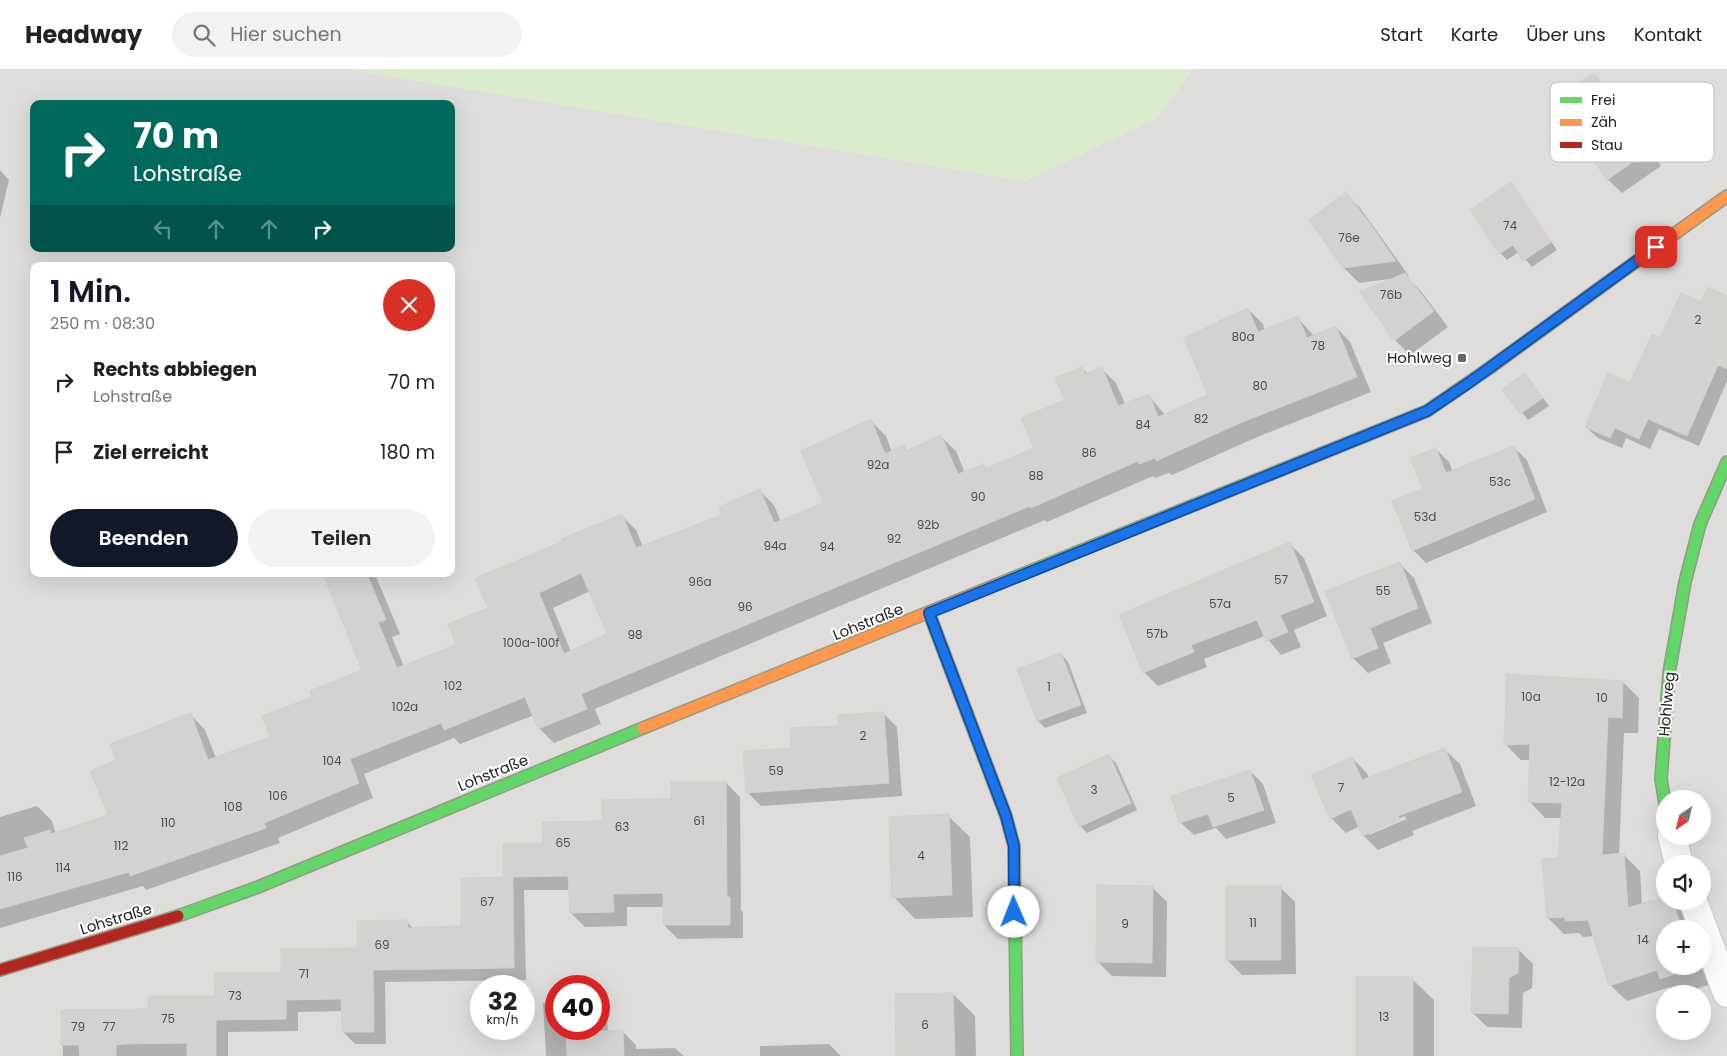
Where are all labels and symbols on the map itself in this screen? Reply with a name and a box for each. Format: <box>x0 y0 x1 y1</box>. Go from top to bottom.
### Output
legend <box>1550 82 1714 162</box>
text: Frei <box>1591 90 1615 110</box>
text: Zäh <box>1591 112 1617 132</box>
text: Stau <box>1591 135 1623 155</box>
house number: 74 <box>1503 217 1517 234</box>
pin <box>1635 226 1677 268</box>
house number: 76e <box>1338 229 1360 246</box>
house number: 76b <box>1380 286 1402 303</box>
house number: 2 <box>1695 311 1702 328</box>
house number: 80a <box>1231 328 1255 345</box>
house number: 78 <box>1311 337 1325 354</box>
place label: Hohlweg <box>1387 347 1452 368</box>
marker: Hohlweg <box>1456 352 1468 364</box>
house number: 80 <box>1252 377 1268 394</box>
house number: 82 <box>1194 410 1208 427</box>
house number: 84 <box>1135 416 1151 433</box>
house number: 86 <box>1081 444 1097 461</box>
house number: 92a <box>867 456 889 473</box>
house number: 88 <box>1028 467 1044 484</box>
house number: 53c <box>1489 473 1511 490</box>
house number: 90 <box>970 488 986 505</box>
house number: 53d <box>1414 508 1436 525</box>
house number: 92b <box>917 516 939 533</box>
house number: 92 <box>887 530 901 547</box>
house number: 94a <box>763 537 787 554</box>
house number: 94 <box>819 538 835 555</box>
house number: 57 <box>1274 571 1288 588</box>
house number: 96a <box>688 573 712 590</box>
house number: 55 <box>1375 582 1391 599</box>
house number: 57a <box>1209 595 1231 612</box>
house number: 96 <box>737 598 753 615</box>
street label: Lohstraße <box>829 598 906 645</box>
house number: 57b <box>1146 625 1168 642</box>
house number: 98 <box>627 626 643 643</box>
house number: 100a-100f <box>503 634 559 651</box>
street label: Hohlweg <box>1653 671 1680 737</box>
house number: 102 <box>444 677 462 694</box>
house number: 1 <box>1047 678 1051 695</box>
house number: 10a <box>1521 688 1541 705</box>
house number: 10 <box>1596 689 1608 706</box>
house number: 102a <box>392 698 418 715</box>
house number: 2 <box>860 727 867 744</box>
street label: Lohstraße <box>454 749 531 796</box>
house number: 104 <box>323 752 342 769</box>
house number: 59 <box>768 762 784 779</box>
house number: 12-12a <box>1549 773 1585 790</box>
house number: 7 <box>1338 779 1345 796</box>
house number: 3 <box>1090 781 1098 798</box>
house number: 106 <box>269 787 288 804</box>
house number: 5 <box>1227 789 1235 806</box>
north arrow <box>1656 790 1711 845</box>
house number: 108 <box>224 798 242 815</box>
house number: 61 <box>693 812 705 829</box>
house number: 110 <box>160 814 176 831</box>
house number: 63 <box>615 818 629 835</box>
house number: 65 <box>555 834 571 851</box>
house number: 112 <box>114 837 128 854</box>
house number: 4 <box>917 847 925 864</box>
house number: 114 <box>55 859 71 876</box>
house number: 116 <box>7 868 23 885</box>
position arrow <box>987 885 1039 937</box>
house number: 67 <box>480 893 495 910</box>
street label: Lohstraße <box>77 898 154 939</box>
house number: 11 <box>1249 914 1257 931</box>
house number: 9 <box>1121 915 1129 932</box>
house number: 14 <box>1637 931 1649 948</box>
house number: 69 <box>374 936 390 953</box>
house number: 71 <box>299 965 309 982</box>
speed limit sign: 40 <box>545 975 610 1040</box>
house number: 73 <box>228 987 242 1004</box>
house number: 13 <box>1379 1008 1389 1025</box>
house number: 75 <box>161 1010 175 1027</box>
house number: 6 <box>921 1016 929 1033</box>
house number: 79 <box>71 1018 85 1035</box>
house number: 77 <box>102 1018 116 1035</box>

